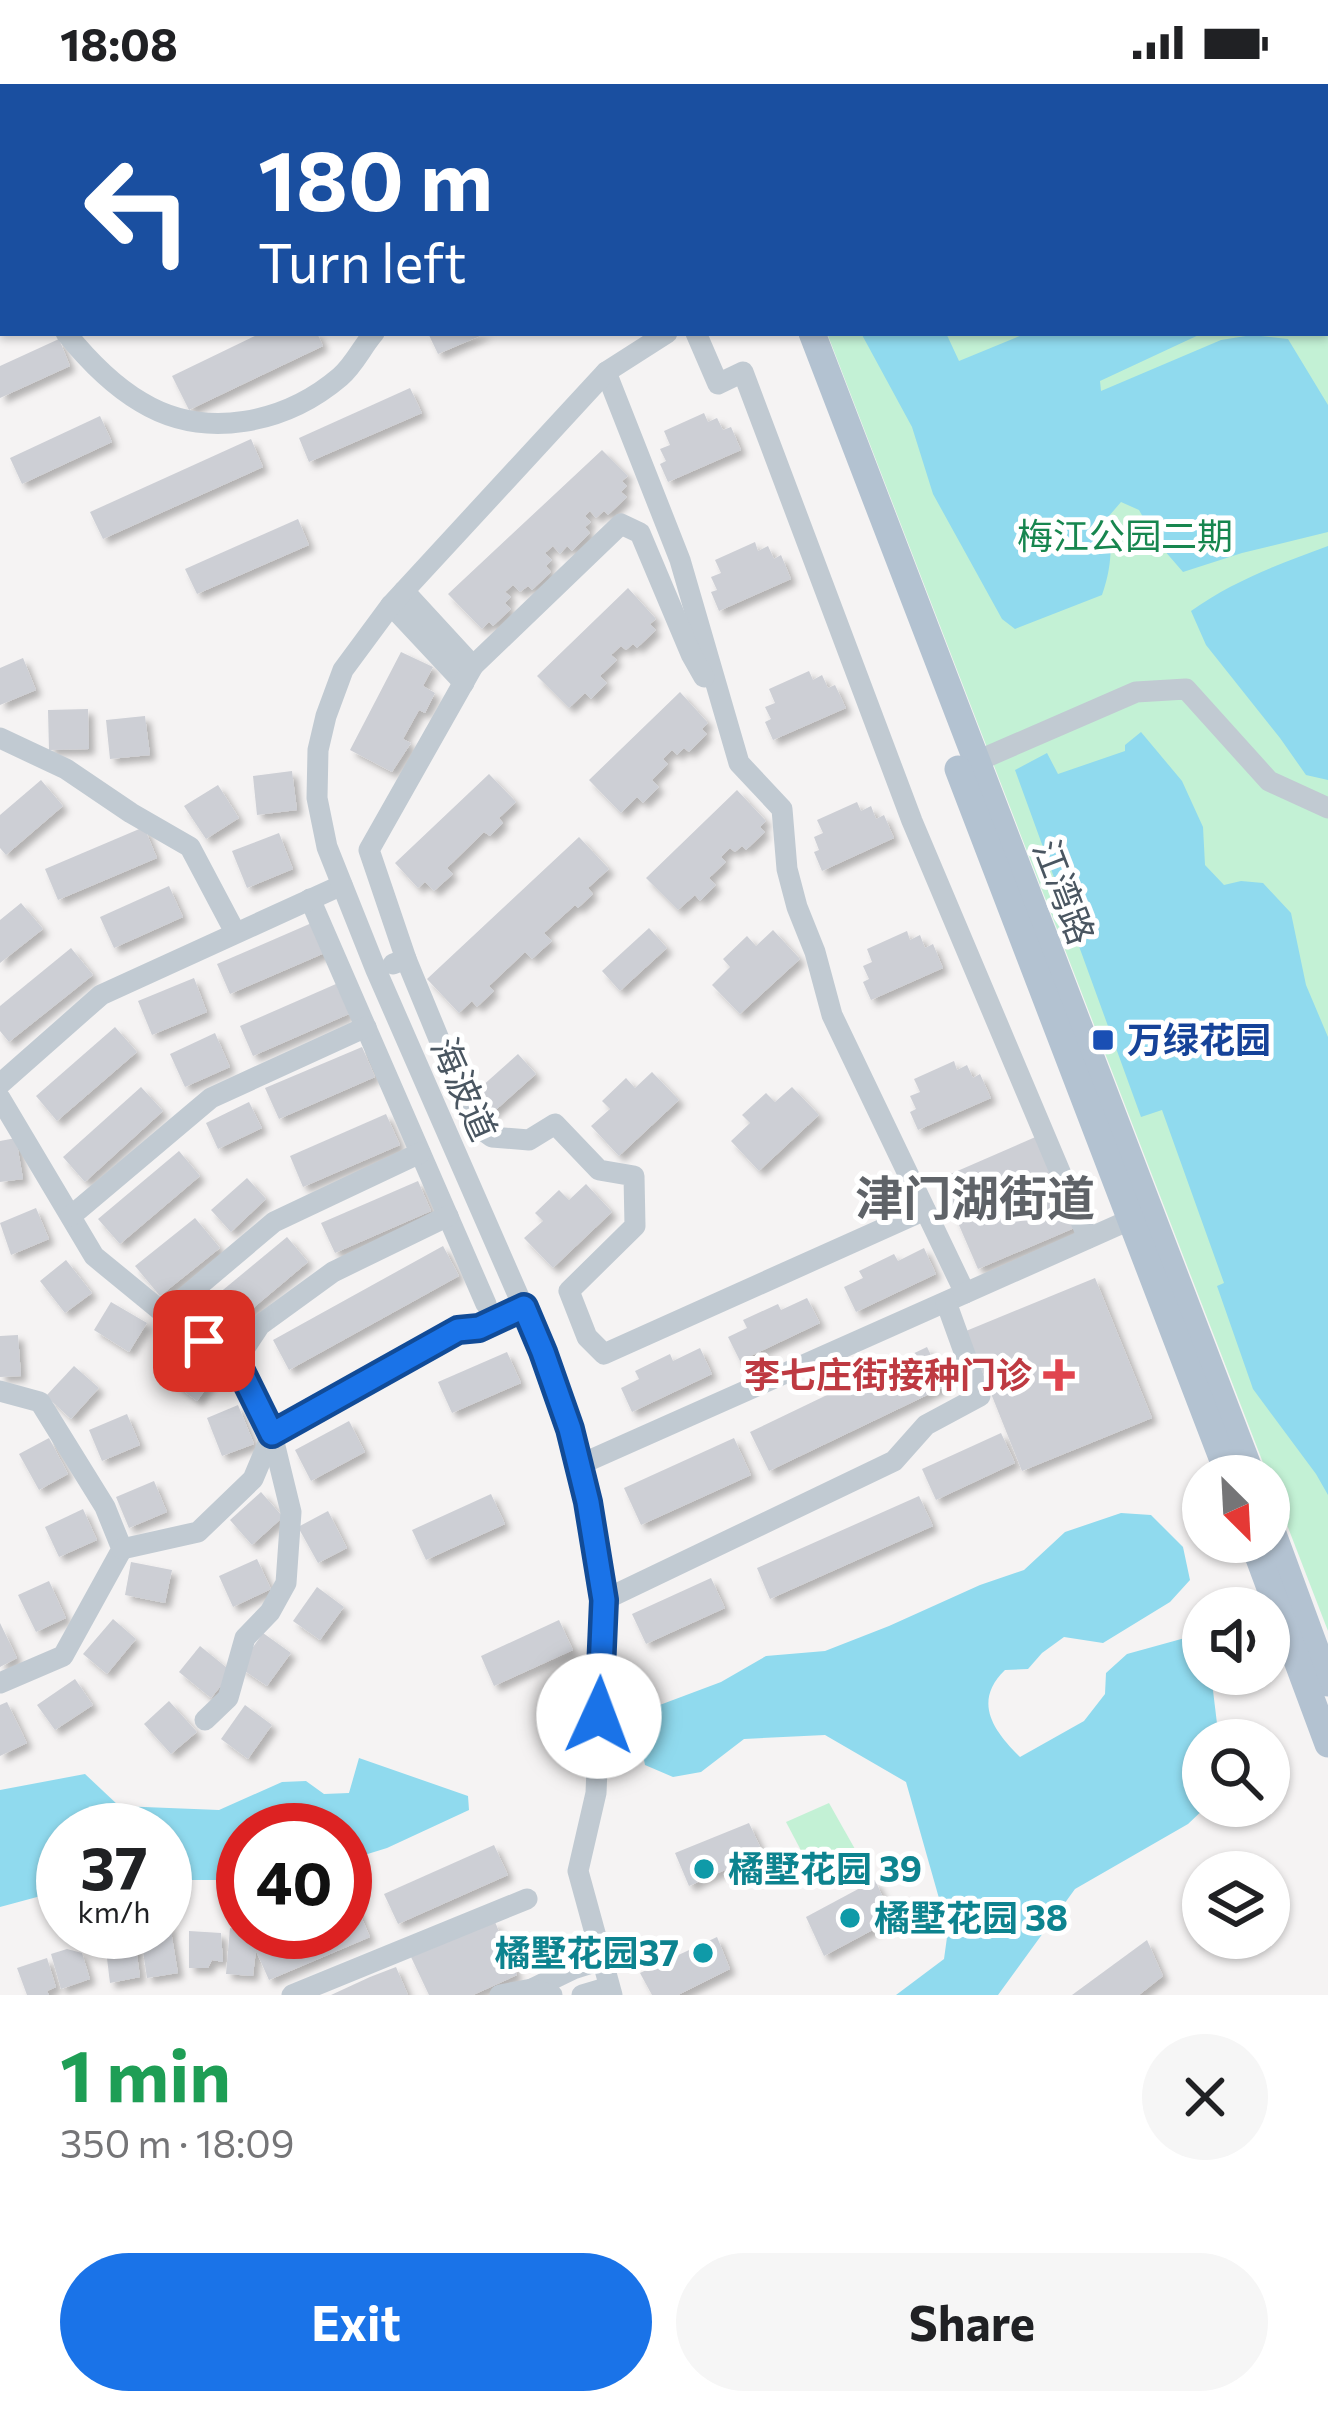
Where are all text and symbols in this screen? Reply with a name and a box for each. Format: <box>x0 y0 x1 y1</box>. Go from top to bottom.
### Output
text: 18:08 <box>60 15 178 70</box>
text: 180 m <box>258 126 493 228</box>
icon: left <box>60 132 216 288</box>
text: Turn left <box>258 228 466 294</box>
park label: 梅江公园二期 <box>1017 512 1233 556</box>
street label: 江湾路 <box>1026 833 1106 950</box>
place label: 万绿花园 <box>1127 1016 1271 1060</box>
marker: 万绿花园 <box>1090 1027 1116 1053</box>
street label: 海波道 <box>424 1030 508 1146</box>
district label: 津门湖街道 <box>855 1167 1095 1226</box>
pin <box>153 1290 255 1392</box>
icon: arrive <box>171 1308 237 1374</box>
place label: 李七庄街接种门诊 <box>744 1351 1032 1395</box>
marker: 李七庄街接种门诊 <box>1043 1359 1075 1391</box>
north arrow <box>1182 1455 1290 1563</box>
map controls <box>1182 1455 1290 1959</box>
button: sound <box>1182 1587 1290 1695</box>
position arrow <box>536 1653 662 1779</box>
button: search <box>1182 1719 1290 1827</box>
speed limit sign: 40 <box>216 1803 372 1959</box>
text: 37 <box>80 1829 148 1902</box>
place label: 橘墅花园 39 <box>728 1845 922 1889</box>
button: layers <box>1182 1851 1290 1959</box>
marker: 橘墅花园 39 <box>691 1856 717 1882</box>
text: km/h <box>78 1892 150 1929</box>
place label: 橘墅花园 38 <box>874 1894 1068 1938</box>
marker: 橘墅花园 38 <box>837 1905 863 1931</box>
place label: 橘墅花园37 <box>495 1929 679 1973</box>
marker: 橘墅花园37 <box>690 1940 716 1966</box>
text: 1 min <box>60 2029 231 2117</box>
button: close <box>1142 2034 1268 2160</box>
text: 350 m · 18:09 <box>60 2118 294 2166</box>
button: Exit <box>60 2253 652 2391</box>
button: Share <box>676 2253 1268 2391</box>

